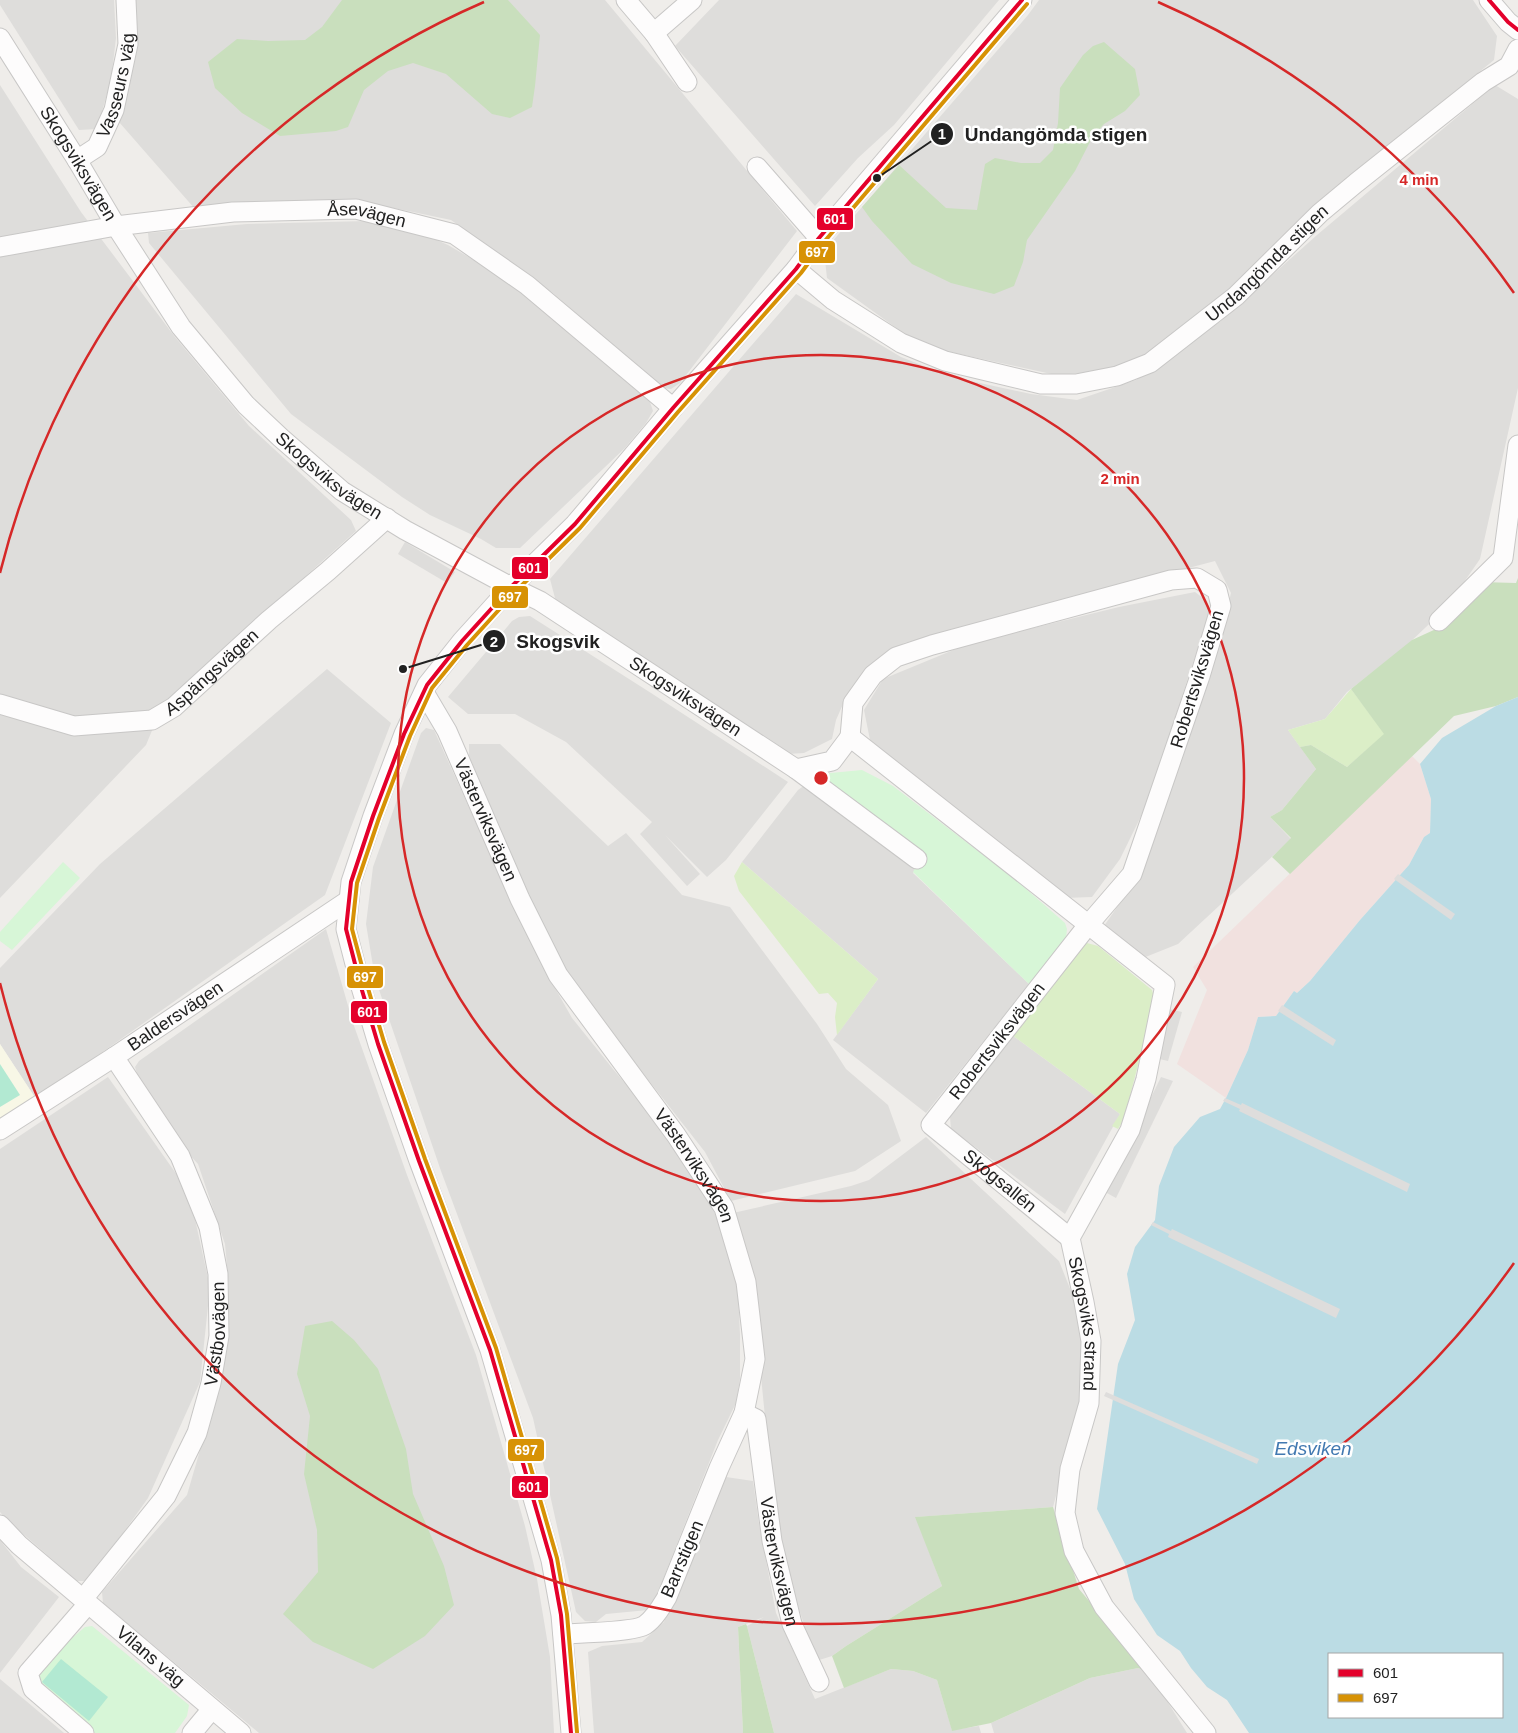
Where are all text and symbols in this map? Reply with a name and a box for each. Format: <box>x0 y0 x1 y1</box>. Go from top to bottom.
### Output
street label: Vasseurs väg <box>93 33 138 141</box>
street label: Skogsviksvägen <box>36 103 121 224</box>
callout: Undangömda stigen <box>929 117 1157 151</box>
text: Undangömda stigen <box>965 124 1147 145</box>
text: 1 <box>938 125 946 142</box>
text: 4 min <box>1399 171 1439 188</box>
street label: Åsevägen <box>327 199 408 231</box>
street label: Undangömda stigen <box>1202 201 1332 326</box>
line badge: 601 <box>816 207 854 231</box>
text: 601 <box>823 211 847 227</box>
line badge: 697 <box>798 240 836 264</box>
text: 697 <box>805 244 829 260</box>
street label: Skogsviksvägen <box>272 428 386 523</box>
text: 2 min <box>1100 470 1140 487</box>
line badge: 601 <box>511 556 549 580</box>
text: 601 <box>518 560 542 576</box>
line badge: 697 <box>491 585 529 609</box>
text: 697 <box>498 589 522 605</box>
street label: Robertsviksvägen <box>1167 608 1227 750</box>
callout: Skogsvik <box>481 624 609 658</box>
street label: Aspängsvägen <box>162 625 262 720</box>
text: Skogsvik <box>516 631 600 652</box>
text: 2 <box>490 633 498 650</box>
street label: Skogsviksvägen <box>625 652 745 740</box>
street label: Västerviksvägen <box>450 755 521 884</box>
centre of rings <box>812 769 830 787</box>
line badge: 697 <box>346 965 384 989</box>
text: 697 <box>353 969 377 985</box>
street label: Baldersvägen <box>124 977 227 1055</box>
street label: Robertsviksvägen <box>945 978 1049 1104</box>
line badge: 601 <box>350 1000 388 1024</box>
text: 601 <box>357 1004 381 1020</box>
street label: Västerviksvägen <box>650 1105 738 1225</box>
street label: Skogsallén <box>959 1145 1040 1216</box>
street label: Skogsviks strand <box>1064 1255 1101 1391</box>
street label: Västbovägen <box>201 1281 229 1388</box>
line badge: 697 <box>507 1438 545 1462</box>
water label: Edsviken <box>1274 1438 1352 1459</box>
text: 697 <box>514 1442 538 1458</box>
line badge: 601 <box>511 1475 549 1499</box>
text: 601 <box>518 1479 542 1495</box>
street label: Västerviksvägen <box>756 1496 802 1629</box>
street label: Barrstigen <box>657 1517 707 1601</box>
street label: Vilans väg <box>113 1622 189 1691</box>
legend <box>1328 1653 1503 1718</box>
text: 601 <box>1373 1664 1398 1681</box>
text: 697 <box>1373 1689 1398 1706</box>

